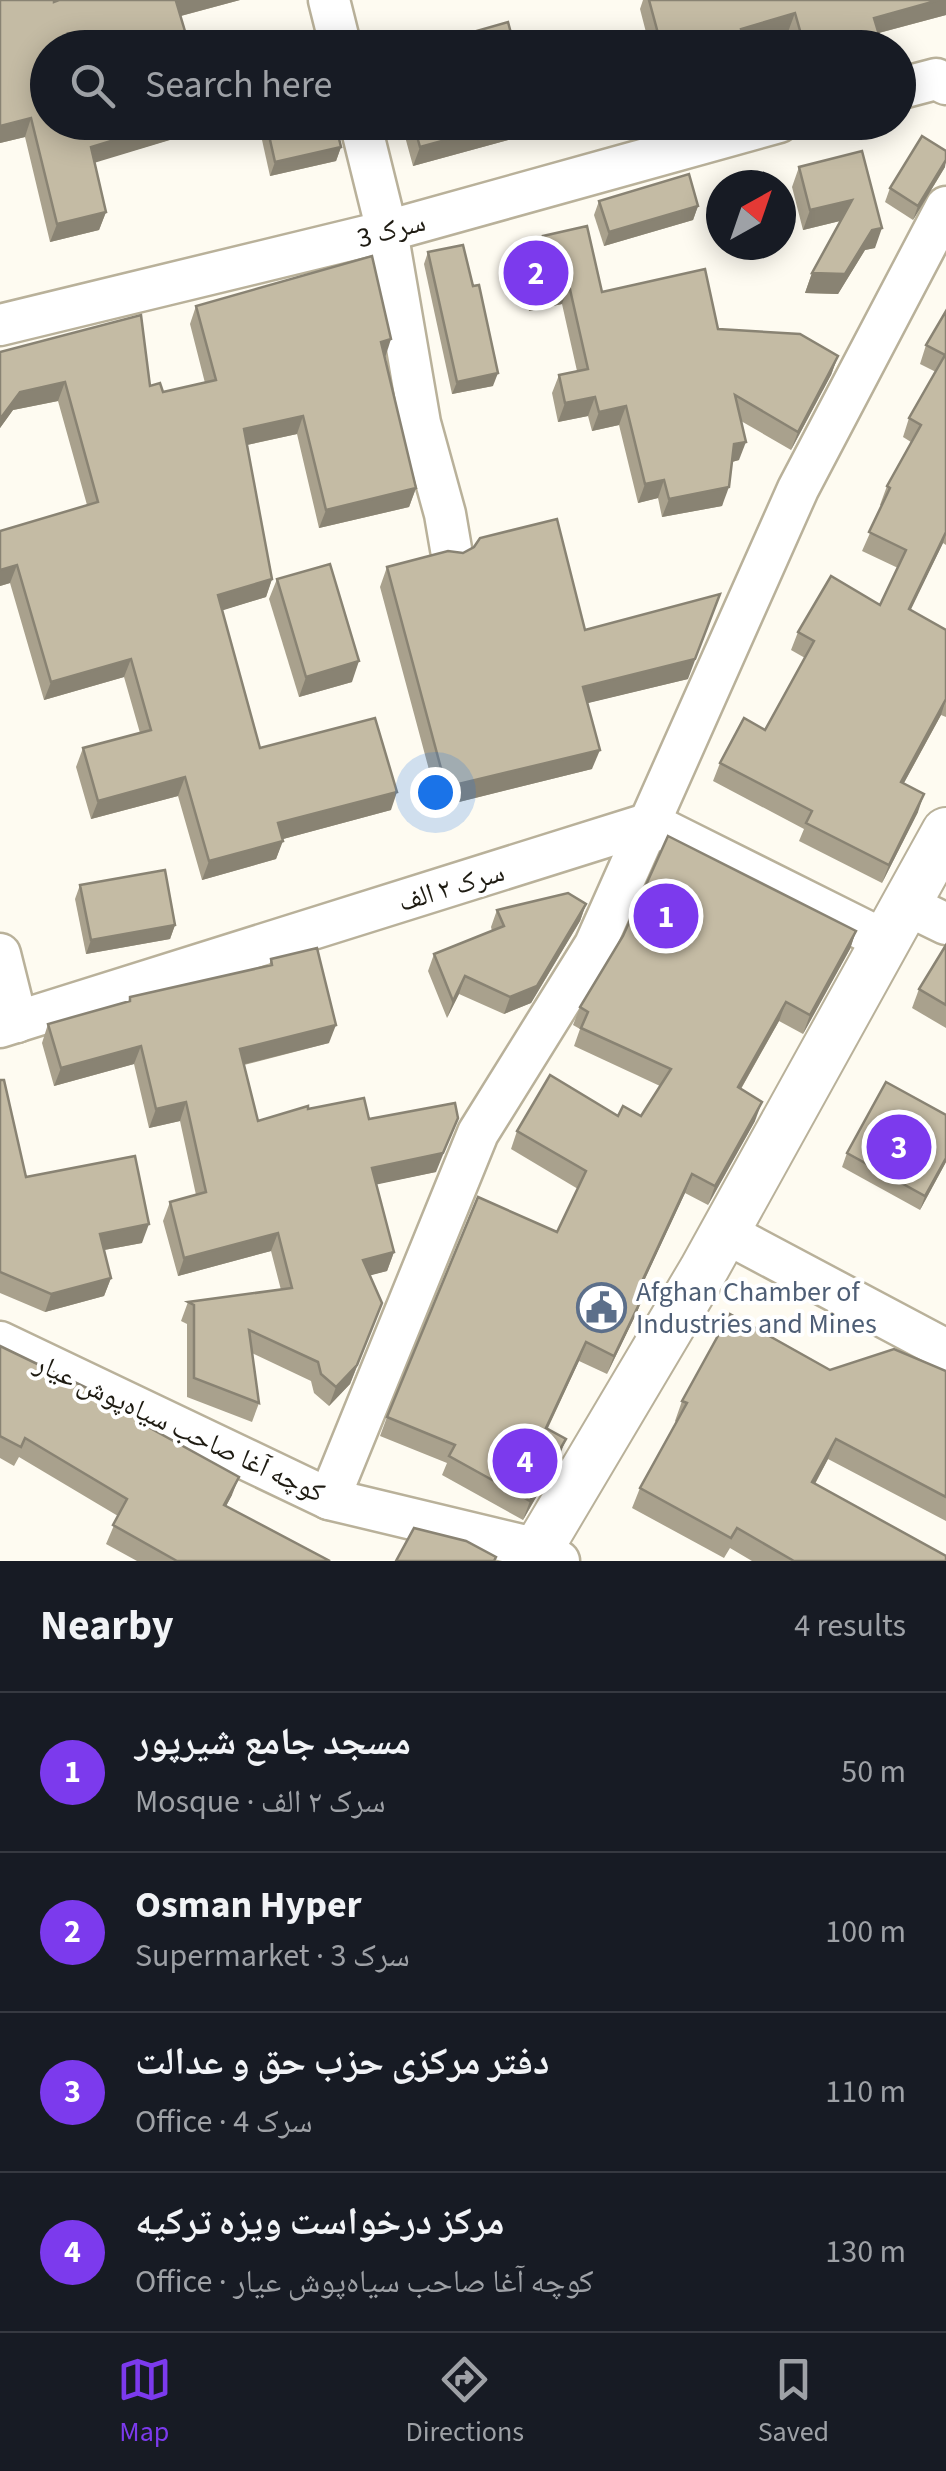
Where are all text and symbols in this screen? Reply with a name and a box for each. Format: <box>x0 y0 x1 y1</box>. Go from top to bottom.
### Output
search box <box>30 30 916 140</box>
icon: search <box>65 58 120 113</box>
text: Search here <box>145 58 332 112</box>
north arrow <box>706 170 796 260</box>
street label: سرک 3 <box>353 202 430 258</box>
pin: 2 <box>504 236 568 310</box>
your location <box>410 767 461 818</box>
street label: سرک ۲ الف <box>393 852 509 922</box>
pin: 1 <box>634 878 698 954</box>
pin: 3 <box>866 1110 932 1184</box>
place label: Afghan Chamber of Industries and Mines <box>636 1272 877 1344</box>
public building icon: Afghan Chamber of Industries and Mines <box>575 1281 627 1333</box>
street label: کوچه آغا صاحب سیاه‌پوش عیار <box>27 1343 331 1513</box>
pin: 4 <box>492 1424 558 1498</box>
text: Nearby <box>40 1596 174 1656</box>
text: 4 results <box>794 1603 906 1649</box>
text: مسجد جامع شیرپور <box>135 1715 411 1769</box>
text: 1 <box>64 1749 81 1795</box>
text: 50 m <box>841 1749 906 1795</box>
text: Mosque · سرک ۲ الف <box>135 1779 386 1825</box>
text: Osman Hyper <box>135 1878 362 1932</box>
text: 2 <box>64 1909 81 1955</box>
text: 100 m <box>825 1909 906 1955</box>
text: Supermarket · سرک 3 <box>135 1933 410 1979</box>
text: دفتر مرکزی حزب حق و عدالت <box>135 2035 549 2089</box>
text: 3 <box>64 2069 81 2115</box>
text: 110 m <box>825 2069 906 2115</box>
text: Office · سرک 4 <box>135 2099 313 2145</box>
text: مرکز درخواست ویزه ترکیه <box>135 2195 504 2249</box>
text: 4 <box>64 2229 81 2275</box>
text: 130 m <box>825 2229 906 2275</box>
text: Office · کوچه آغا صاحب سیاه‌پوش عیار <box>135 2259 594 2305</box>
tab: Map <box>117 2352 172 2452</box>
tab: Directions <box>406 2352 524 2452</box>
tab: Saved <box>758 2352 829 2452</box>

